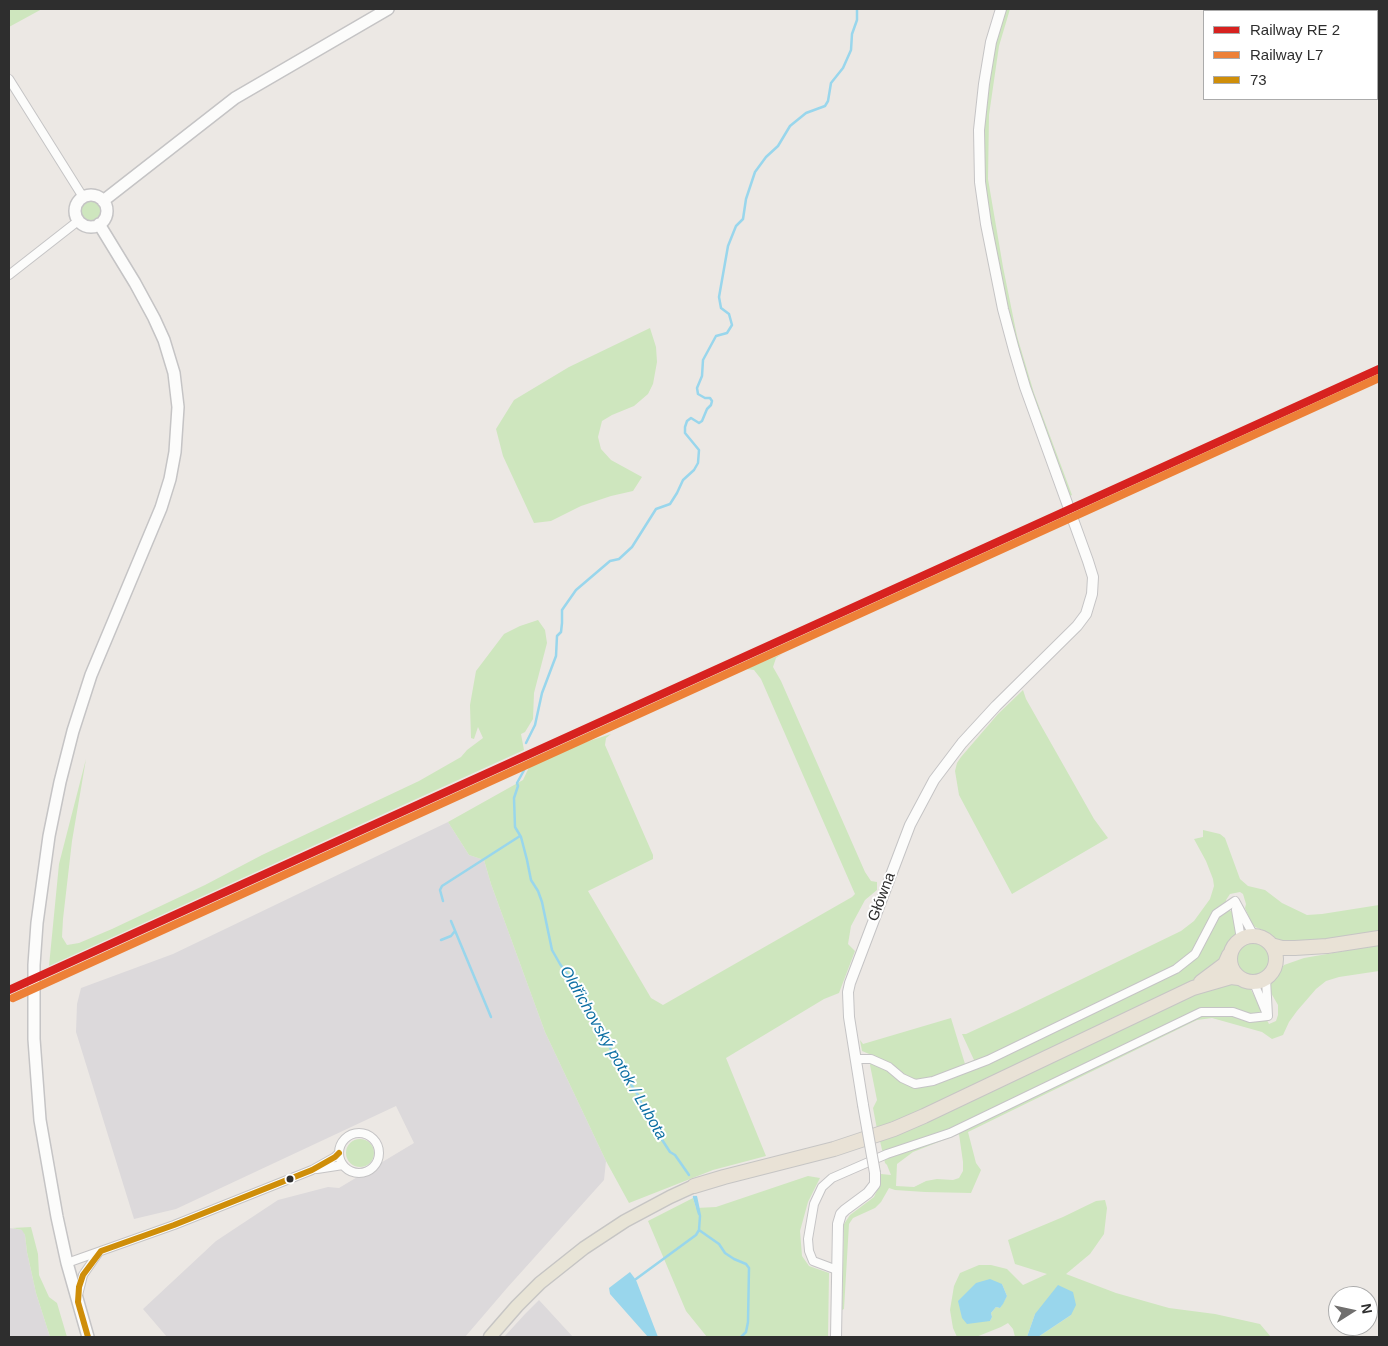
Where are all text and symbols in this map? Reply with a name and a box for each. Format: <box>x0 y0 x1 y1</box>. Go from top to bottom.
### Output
legend <box>1203 10 1378 100</box>
text: Railway RE 2 <box>1250 21 1340 38</box>
text: Railway L7 <box>1250 46 1323 63</box>
text: 73 <box>1250 71 1267 88</box>
street label: Główna <box>864 870 900 924</box>
water label: Oldřichovský potok / Lubota <box>555 963 671 1143</box>
unlabelled marker <box>285 1174 295 1184</box>
north arrow <box>1328 1286 1378 1336</box>
text: N <box>1358 1302 1376 1315</box>

